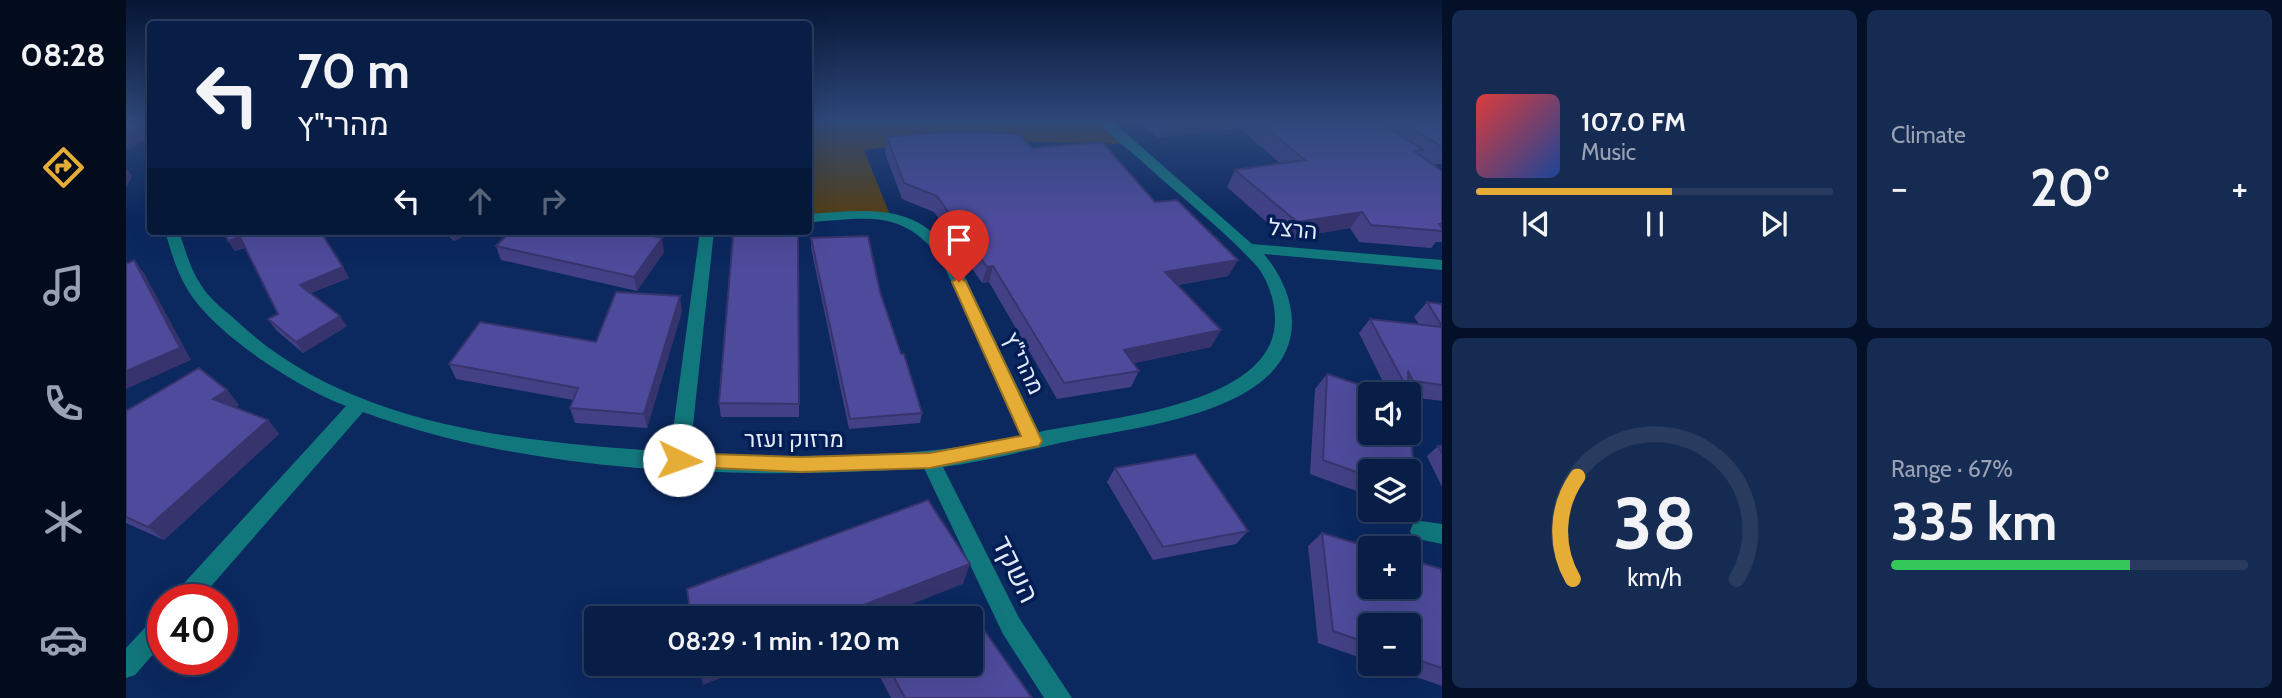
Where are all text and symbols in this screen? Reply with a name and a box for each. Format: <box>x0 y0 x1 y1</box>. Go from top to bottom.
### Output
text: 08:28 <box>20 35 106 74</box>
text: 70 m <box>297 41 410 100</box>
icon: left <box>182 49 273 140</box>
text: מהרי"ץ <box>297 104 389 143</box>
text: 107.0 FM <box>1581 106 1686 138</box>
text: Climate <box>1891 121 1966 149</box>
text: Music <box>1581 138 1636 166</box>
icon: directions <box>39 143 88 192</box>
text: 20° <box>2030 156 2109 219</box>
text: − <box>1891 164 1908 211</box>
text: + <box>2231 164 2248 211</box>
icon: left <box>388 182 426 220</box>
icon: ahead <box>461 182 499 220</box>
icon: right <box>534 182 572 220</box>
icon: previous <box>1517 205 1555 243</box>
icon: pause <box>1636 205 1674 243</box>
icon: next <box>1755 205 1793 243</box>
pin <box>929 210 989 282</box>
street label: הרצל <box>1267 213 1319 245</box>
icon: arrive <box>940 221 978 259</box>
icon: music <box>39 261 88 310</box>
street label: מהרי"ץ <box>997 327 1051 399</box>
icon: phone <box>39 379 88 428</box>
map controls <box>1358 382 1421 676</box>
button: sound <box>1358 382 1421 445</box>
position arrow <box>642 423 716 497</box>
street label: מרזוק ועזר <box>744 425 844 453</box>
text: Range · 67% <box>1891 455 2013 483</box>
button: layers <box>1358 459 1421 522</box>
text: 38 <box>1613 479 1696 567</box>
text: 335 km <box>1891 490 2057 553</box>
icon: climate <box>39 497 88 546</box>
street label: השקד <box>985 530 1047 608</box>
button: + <box>1358 536 1421 599</box>
text: km/h <box>1627 562 1682 592</box>
speed limit sign: 40 <box>147 584 238 675</box>
button: − <box>1358 613 1421 676</box>
icon: car <box>39 615 88 664</box>
text: 08:29 · 1 min · 120 m <box>667 625 900 657</box>

